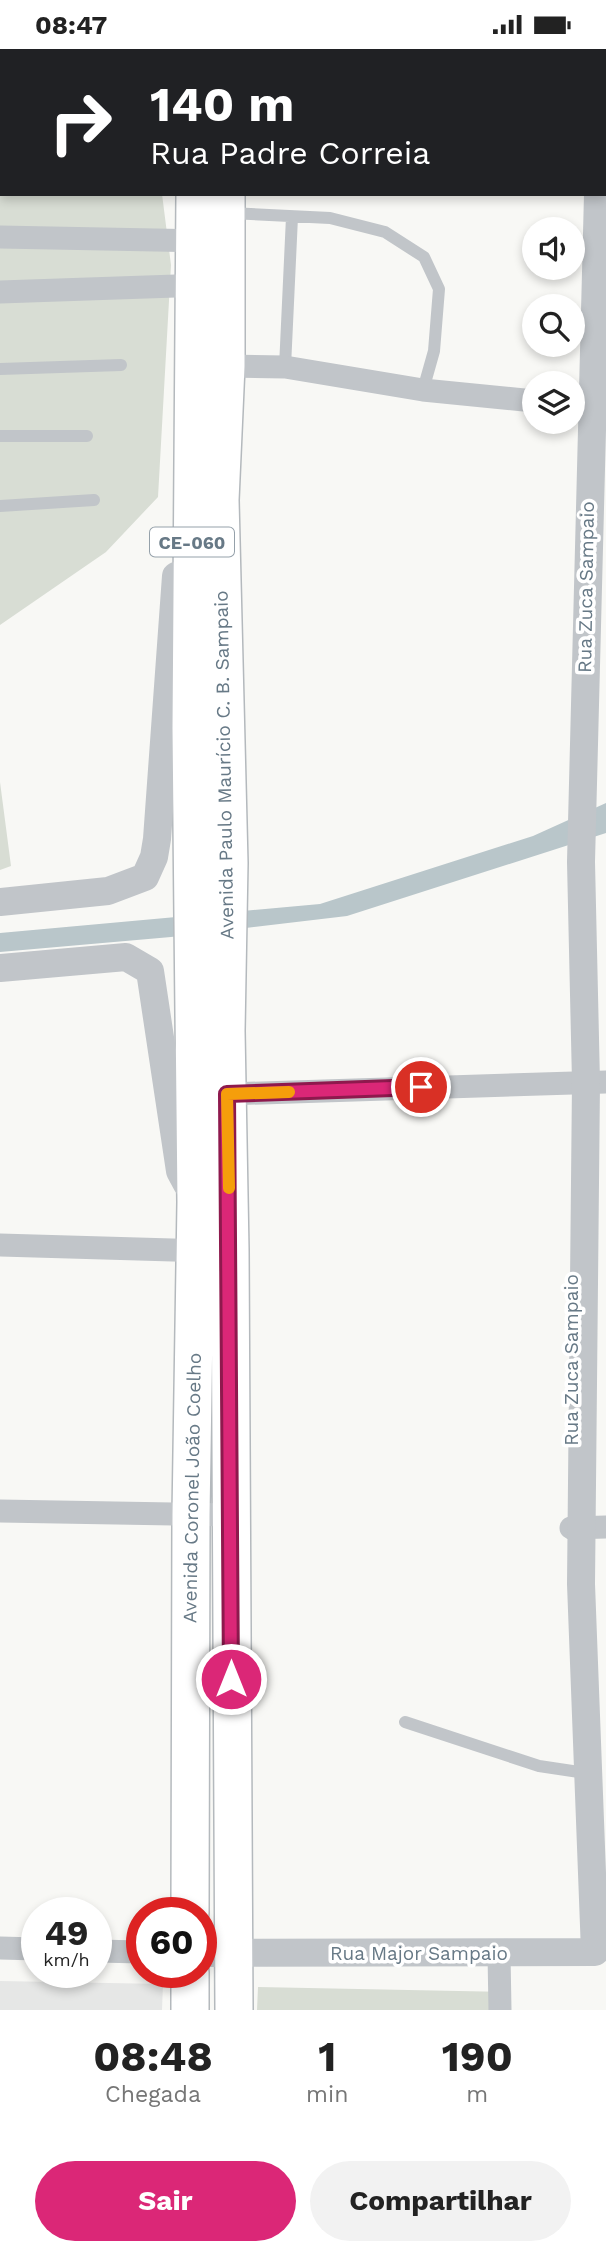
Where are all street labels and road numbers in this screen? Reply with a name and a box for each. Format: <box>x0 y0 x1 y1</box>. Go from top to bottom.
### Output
street label: Rua Zuca Sampaio <box>573 501 599 673</box>
road number: CE-060 <box>150 527 234 557</box>
street label: Avenida Paulo Maurício C. B. Sampaio <box>209 590 239 940</box>
street label: Rua Zuca Sampaio <box>560 1274 583 1446</box>
street label: Avenida Coronel João Coelho <box>178 1353 206 1623</box>
street label: Rua Major Sampaio <box>330 1942 508 1965</box>

